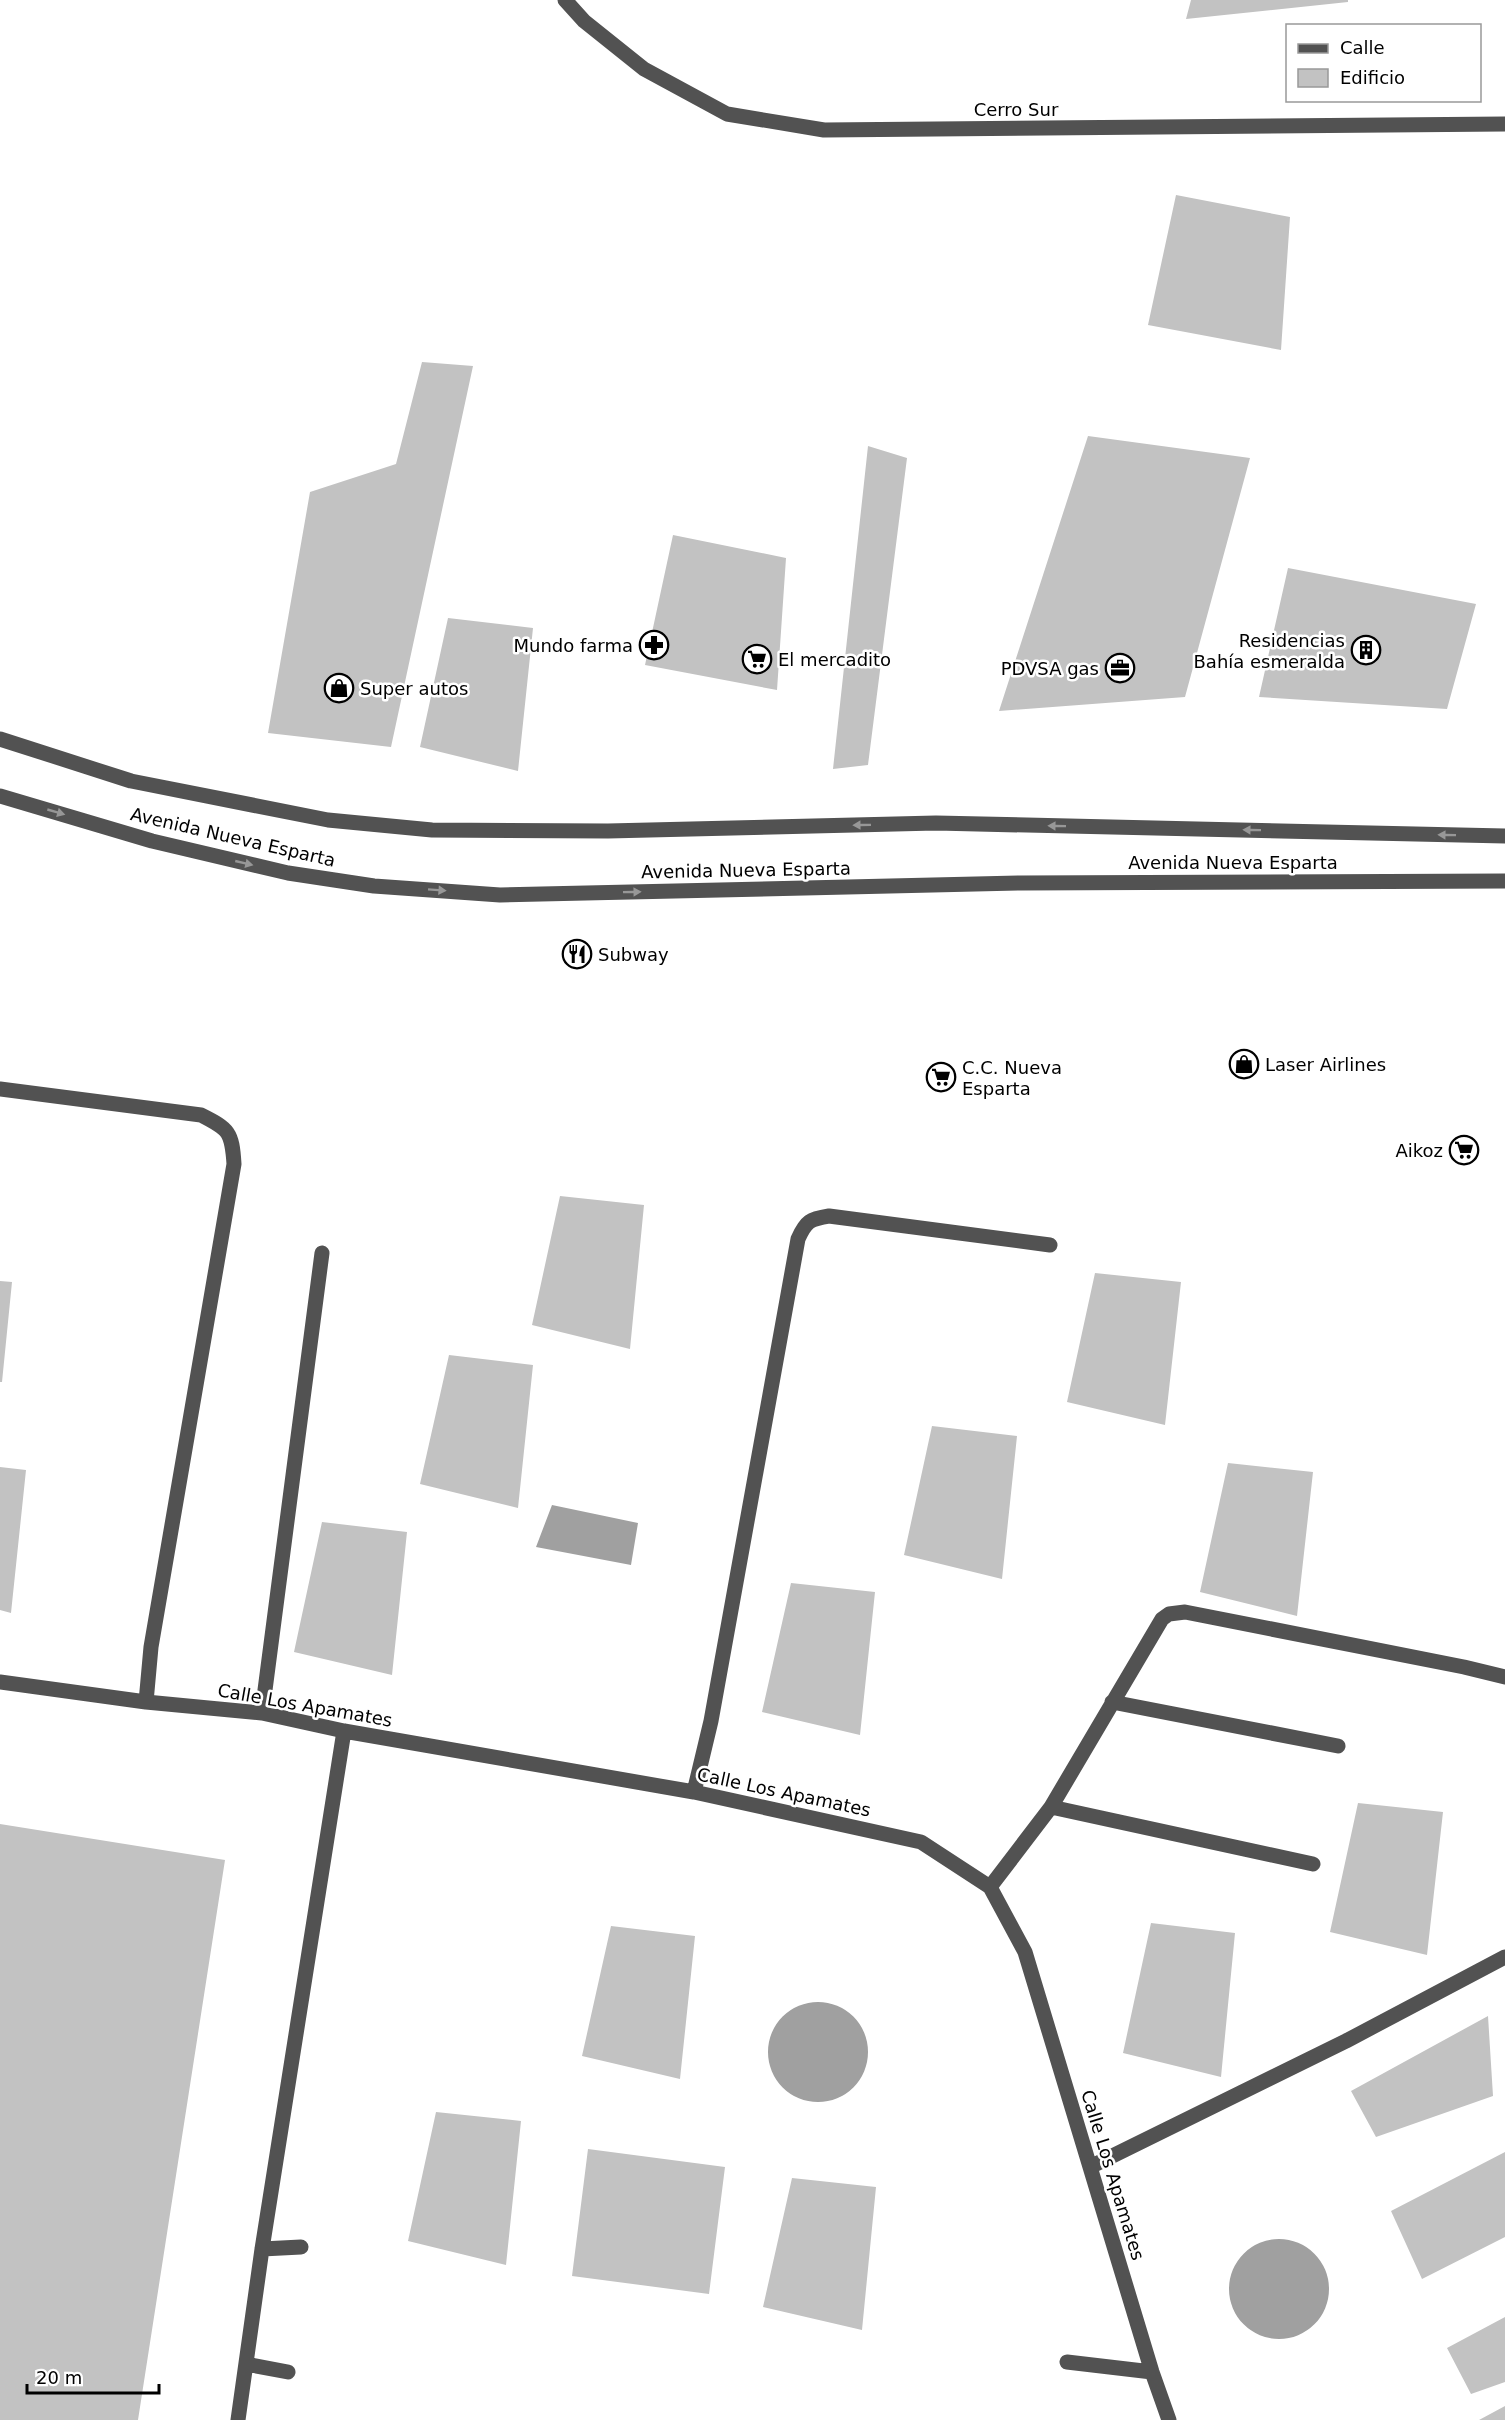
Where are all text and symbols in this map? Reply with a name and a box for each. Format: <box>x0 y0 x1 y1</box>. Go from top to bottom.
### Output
legend <box>1286 24 1481 102</box>
text: Calle <box>1340 37 1385 58</box>
text: Edificio <box>1340 67 1405 88</box>
street label: Cerro Sur <box>974 99 1059 120</box>
pharmacy icon: Mundo farma <box>638 629 670 661</box>
place label: Residencias Bahía esmeralda <box>1194 630 1345 672</box>
building icon: Residencias Bahía esmeralda <box>1350 634 1382 666</box>
place label: Mundo farma <box>513 635 633 656</box>
supermarket icon: El mercadito <box>741 643 773 675</box>
place label: El mercadito <box>778 649 891 670</box>
office icon: PDVSA gas <box>1104 652 1136 684</box>
place label: PDVSA gas <box>1001 658 1099 679</box>
shop icon: Super autos <box>323 672 355 704</box>
place label: Super autos <box>360 678 468 699</box>
street label: Avenida Nueva Esparta <box>129 803 337 871</box>
one-way arrow <box>47 808 65 817</box>
one-way arrow <box>852 820 871 830</box>
one-way arrow <box>1047 821 1066 831</box>
one-way arrow <box>1242 826 1261 835</box>
one-way arrow <box>1437 830 1456 840</box>
street label: Avenida Nueva Esparta <box>1128 852 1338 873</box>
one-way arrow <box>235 858 254 868</box>
street label: Avenida Nueva Esparta <box>641 858 851 882</box>
one-way arrow <box>428 886 447 895</box>
one-way arrow <box>622 887 641 897</box>
restaurant icon: Subway <box>561 938 593 970</box>
place label: Subway <box>598 944 669 965</box>
shop icon: Laser Airlines <box>1228 1048 1260 1080</box>
place label: Laser Airlines <box>1265 1054 1386 1075</box>
place label: C.C. Nueva Esparta <box>962 1057 1062 1099</box>
supermarket icon: C.C. Nueva Esparta <box>925 1061 957 1093</box>
supermarket icon: Aikoz <box>1448 1134 1480 1166</box>
place label: Aikoz <box>1395 1140 1443 1161</box>
street label: Calle Los Apamates <box>216 1679 394 1731</box>
street label: Calle Los Apamates <box>695 1763 873 1821</box>
street label: Calle Los Apamates <box>1077 2087 1149 2263</box>
scale bar <box>27 2357 159 2395</box>
text: 20 m <box>36 2367 82 2388</box>

